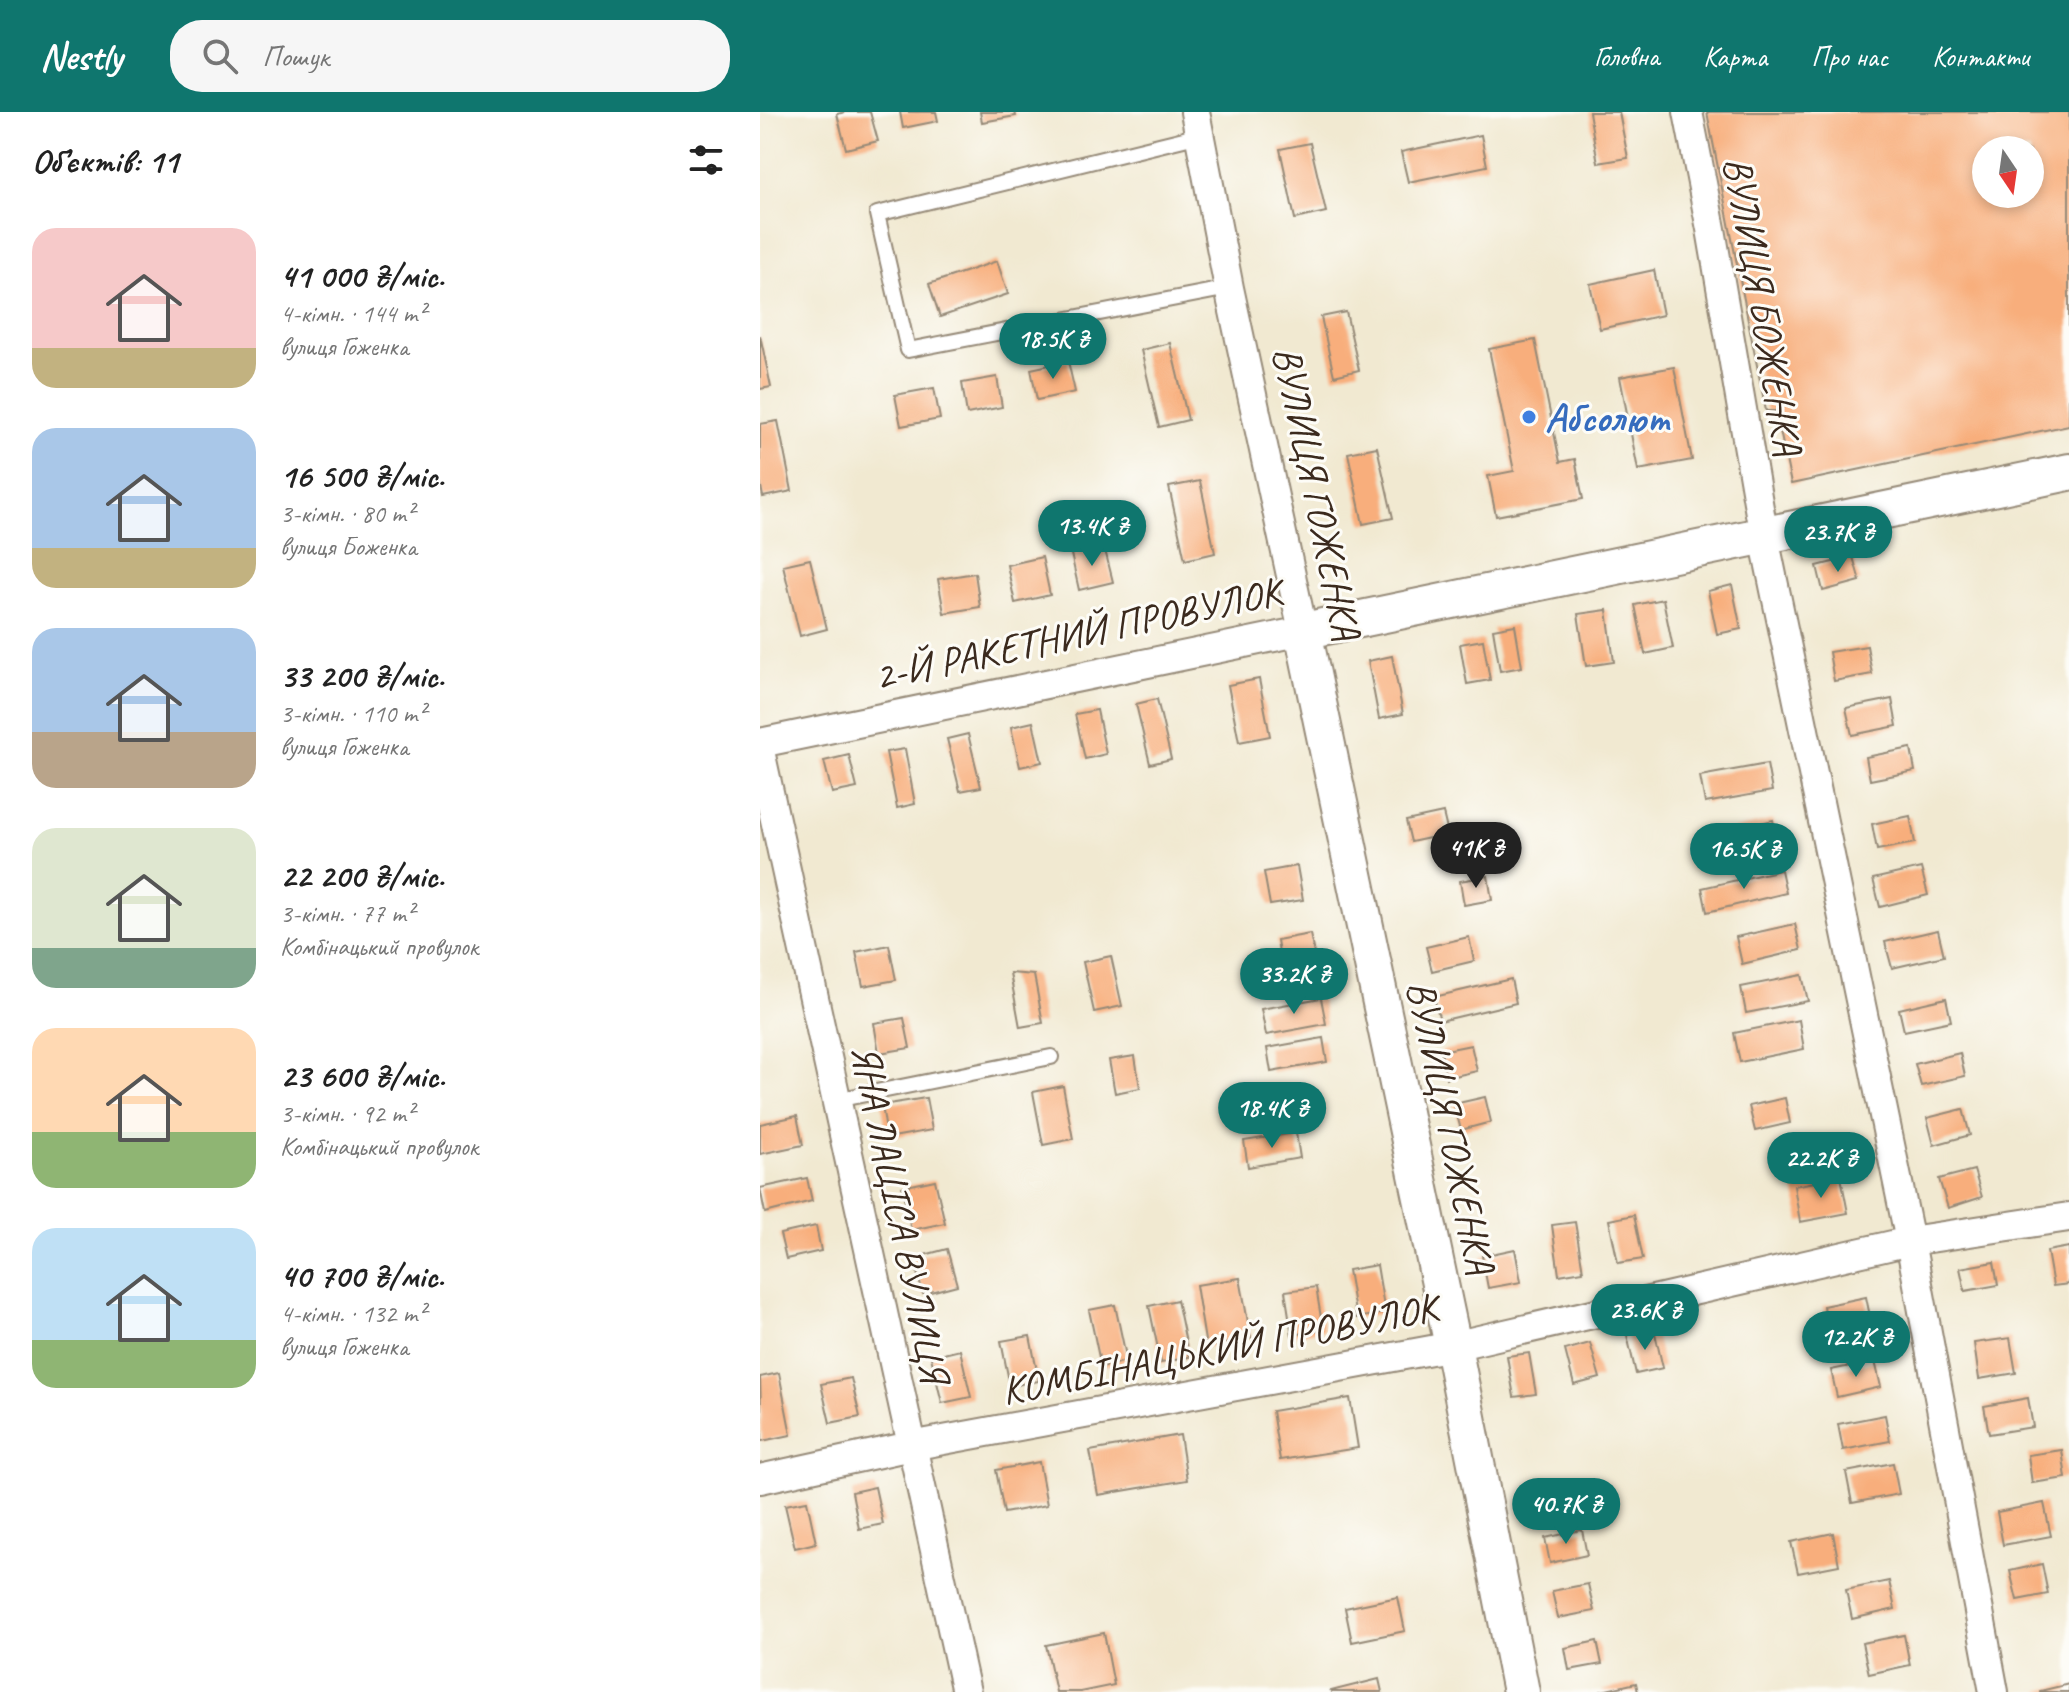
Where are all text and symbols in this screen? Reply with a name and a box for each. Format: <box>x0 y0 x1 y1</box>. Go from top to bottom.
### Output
search box <box>170 20 730 92</box>
text: Nestly <box>40 33 122 80</box>
icon: search <box>198 34 242 78</box>
text: Пошук <box>262 37 329 75</box>
text: Головна <box>1594 39 1659 74</box>
text: Карта <box>1703 39 1767 74</box>
text: Про нас <box>1811 39 1888 74</box>
text: Контакти <box>1932 39 2029 74</box>
north arrow <box>1972 136 2044 208</box>
map controls <box>1972 136 2044 208</box>
icon: filters <box>684 138 728 182</box>
text: Об’єктів: 11 <box>32 139 178 182</box>
street label: ВУЛИЦЯ БОЖЕНКА <box>1712 153 1814 460</box>
text: 41 000 ₴/міс. <box>280 254 444 297</box>
icon: home <box>96 260 192 356</box>
text: 4-кімн. · 144 m² <box>280 297 426 330</box>
pin: 18.5K ₴ <box>979 313 1127 381</box>
text: 18.5K ₴ <box>1017 322 1089 355</box>
text: вулиця Гоженка <box>280 330 408 363</box>
street label: ВУЛИЦЯ ГОЖЕНКА <box>1262 342 1373 645</box>
place label: Абсолют <box>1545 393 1671 443</box>
marker: Абсолют <box>1520 408 1538 426</box>
text: 16 500 ₴/міс. <box>280 454 444 497</box>
icon: home <box>96 460 192 556</box>
text: 3-кімн. · 80 m² <box>280 497 414 530</box>
pin: 13.4K ₴ <box>1018 500 1166 568</box>
pin: 23.7K ₴ <box>1764 506 1912 574</box>
text: 13.4K ₴ <box>1056 509 1128 542</box>
text: 23.7K ₴ <box>1802 515 1874 548</box>
text: вулиця Боженка <box>280 530 417 563</box>
street label: 2-Й РАКЕТНИЙ ПРОВУЛОК <box>870 565 1291 701</box>
text: 33 200 ₴/міс. <box>280 654 444 697</box>
icon: home <box>96 660 192 756</box>
text: 3-кімн. · 110 m² <box>280 697 426 730</box>
text: вулиця Гоженка <box>280 730 408 763</box>
pin: 41K ₴ <box>1420 822 1532 890</box>
pin: 16.5K ₴ <box>1670 823 1818 891</box>
text: 41K ₴ <box>1449 831 1503 864</box>
text: 16.5K ₴ <box>1708 832 1780 865</box>
text: 22 200 ₴/міс. <box>280 854 444 897</box>
icon: home <box>96 860 192 956</box>
text: 3-кімн. · 77 m² <box>280 897 414 930</box>
text: Комбінацький провулок <box>280 930 478 963</box>
pin: 33.2K ₴ <box>1220 948 1368 1016</box>
text: 33.2K ₴ <box>1258 957 1330 990</box>
street label: ВУЛИЦЯ ГОЖЕНКА <box>1396 976 1507 1279</box>
street label: ЯНА ЛАЦІСА ВУЛИЦЯ <box>840 1040 962 1393</box>
text: 23 600 ₴/міс. <box>280 1054 445 1097</box>
icon: home <box>96 1060 192 1156</box>
pin: 18.4K ₴ <box>1198 1082 1346 1150</box>
text: 18.4K ₴ <box>1236 1091 1308 1124</box>
text: 3-кімн. · 92 m² <box>280 1097 414 1130</box>
text: Комбінацький провулок <box>280 1130 478 1163</box>
pin: 22.2K ₴ <box>1747 1132 1895 1200</box>
text: 22.2K ₴ <box>1785 1141 1857 1174</box>
text: 40 700 ₴/міс. <box>280 1254 444 1297</box>
icon: home <box>96 1260 192 1356</box>
street label: КОМБІНАЦЬКИЙ ПРОВУЛОК <box>998 1281 1447 1416</box>
pin: 23.6K ₴ <box>1571 1284 1719 1352</box>
text: 23.6K ₴ <box>1609 1293 1681 1326</box>
text: 4-кімн. · 132 m² <box>280 1297 426 1330</box>
pin: 12.2K ₴ <box>1782 1311 1930 1379</box>
text: 12.2K ₴ <box>1820 1320 1892 1353</box>
text: вулиця Гоженка <box>280 1330 408 1363</box>
pin: 40.7K ₴ <box>1492 1478 1640 1546</box>
text: 40.7K ₴ <box>1530 1487 1602 1520</box>

